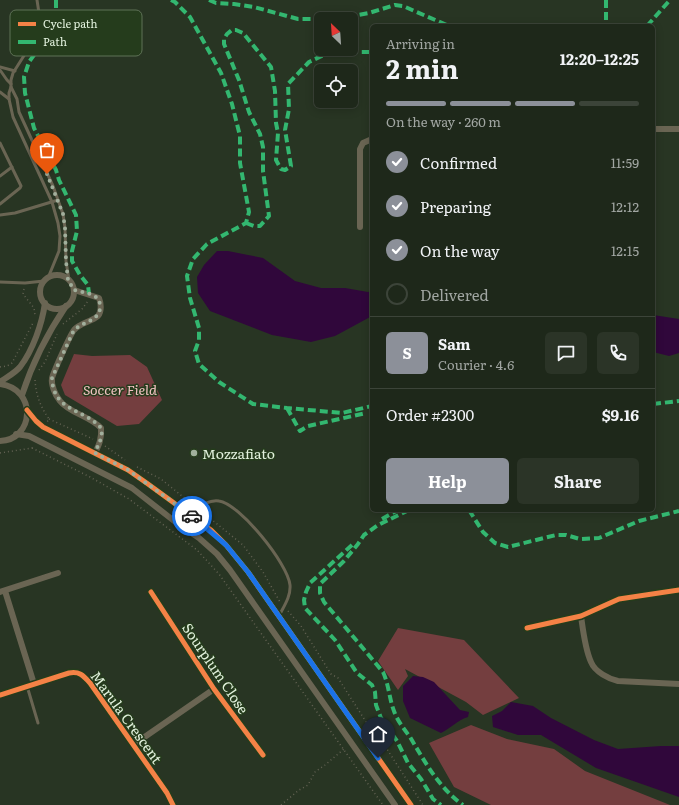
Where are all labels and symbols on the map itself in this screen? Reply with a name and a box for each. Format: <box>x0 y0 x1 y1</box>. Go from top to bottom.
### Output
legend <box>10 10 142 56</box>
north arrow <box>314 12 358 56</box>
text: Cycle path <box>43 15 98 31</box>
text: Path <box>43 33 67 49</box>
pin <box>30 133 64 174</box>
park label: Soccer Field <box>83 379 157 399</box>
place label: Mozzafiato <box>202 443 275 463</box>
marker: Mozzafiato <box>189 448 199 458</box>
courier <box>172 496 212 536</box>
street label: Sourplum Close <box>178 618 254 718</box>
street label: Marula Crescent <box>87 667 168 768</box>
pin <box>361 717 395 758</box>

